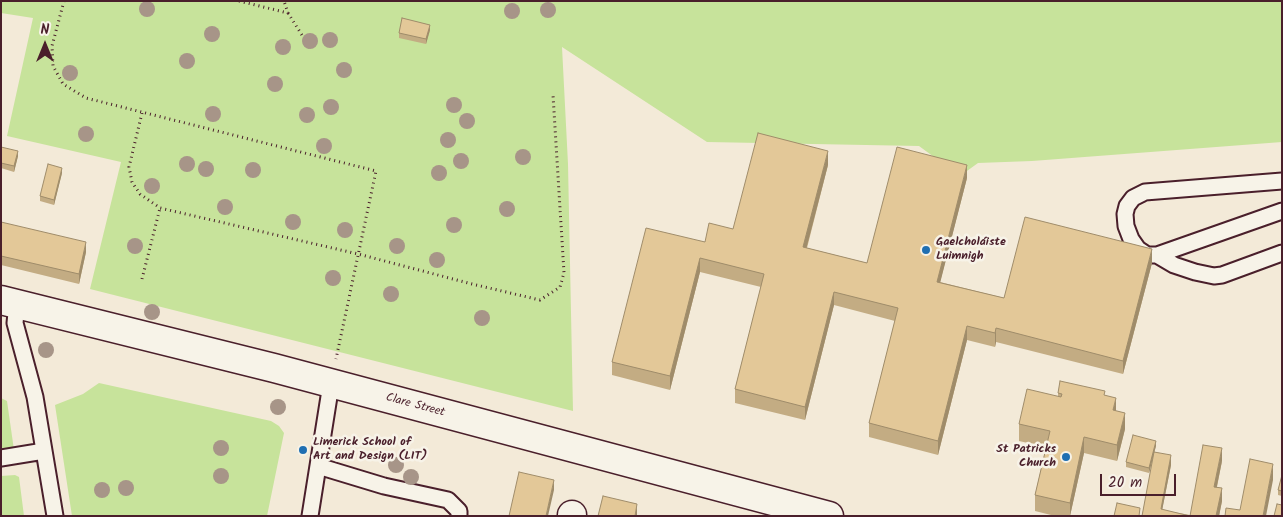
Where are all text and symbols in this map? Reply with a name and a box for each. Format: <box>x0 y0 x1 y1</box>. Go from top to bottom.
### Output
text: N <box>41 19 49 41</box>
north arrow <box>20 20 70 70</box>
place label: Gaelcholáiste Luimnigh <box>936 236 1006 264</box>
marker: Gaelcholáiste Luimnigh <box>920 244 932 256</box>
street label: Clare Street <box>384 391 446 421</box>
place label: Limerick School of Art and Design (LIT) <box>313 436 427 464</box>
place label: St Patricks Church <box>996 443 1056 471</box>
marker: Limerick School of Art and Design (LIT) <box>297 444 309 456</box>
marker: St Patricks Church <box>1060 451 1072 463</box>
scale bar <box>1103 464 1179 496</box>
text: 20 m <box>1108 471 1142 495</box>

